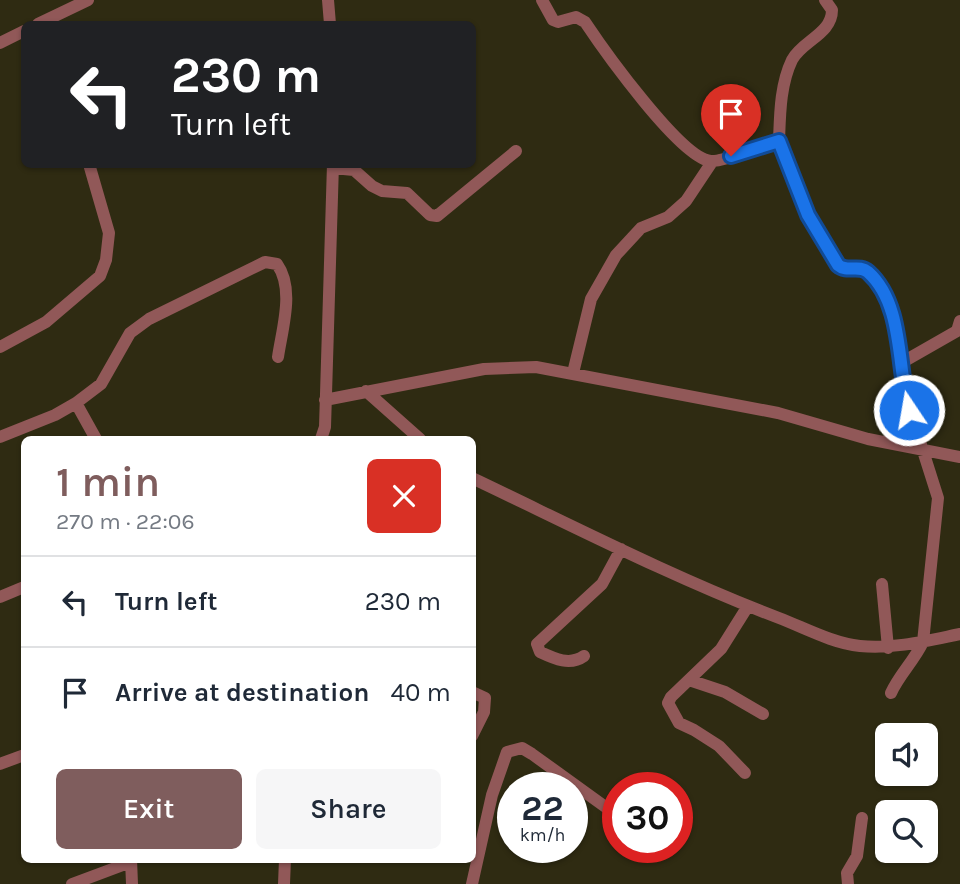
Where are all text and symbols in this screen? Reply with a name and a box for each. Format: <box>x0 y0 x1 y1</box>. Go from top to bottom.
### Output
text: 230 m <box>171 47 321 104</box>
icon: left <box>56 49 147 140</box>
pin <box>701 84 761 156</box>
icon: arrive <box>712 95 750 133</box>
text: Turn left <box>171 106 291 143</box>
position arrow <box>872 373 946 447</box>
text: 1 min <box>56 457 160 507</box>
button: close <box>367 459 441 533</box>
text: 270 m · 22:06 <box>56 508 195 535</box>
icon: left <box>56 583 94 621</box>
text: Turn left <box>115 586 217 617</box>
text: 230 m <box>365 586 441 617</box>
icon: arrive <box>56 674 94 712</box>
text: Arrive at destination <box>115 677 369 708</box>
text: 40 m <box>390 677 451 708</box>
map controls <box>875 723 938 863</box>
button: sound <box>875 723 938 786</box>
button: Exit <box>56 769 242 849</box>
button: Share <box>256 769 441 849</box>
speed limit sign: 30 <box>602 772 693 863</box>
text: 22 <box>521 788 564 829</box>
button: search <box>875 800 938 863</box>
text: km/h <box>520 824 565 846</box>

